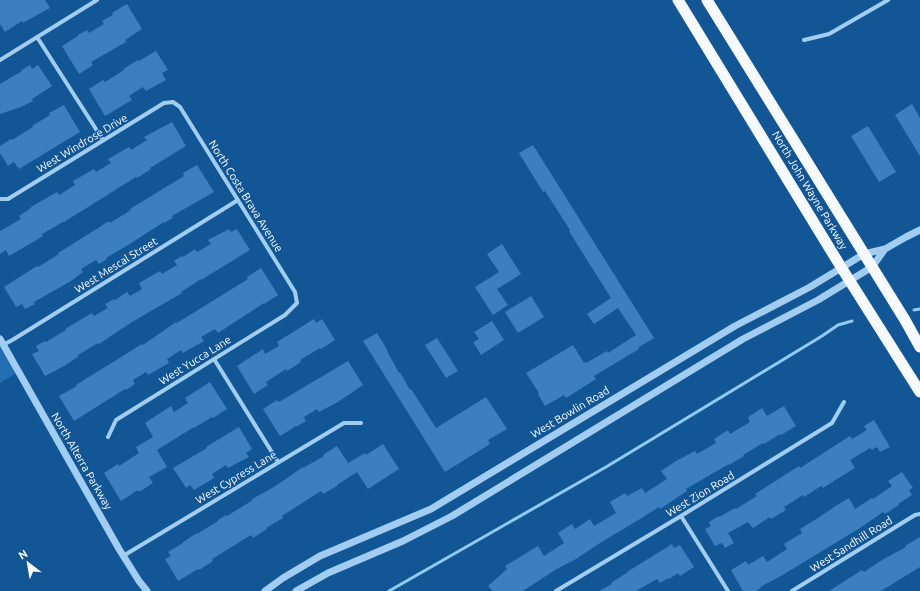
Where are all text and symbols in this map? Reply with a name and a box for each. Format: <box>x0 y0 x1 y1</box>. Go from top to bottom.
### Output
street label: West Windrose Drive <box>35 111 129 175</box>
street label: North John Wayne Parkway <box>770 129 850 252</box>
street label: North Costa Brava Avenue <box>207 138 285 254</box>
street label: West Mescal Street <box>73 234 160 295</box>
street label: West Yucca Lane <box>157 333 233 387</box>
street label: West Bowlin Road <box>529 384 611 440</box>
street label: North Alterra Parkway <box>49 410 115 512</box>
street label: West Cypress Lane <box>193 448 279 506</box>
street label: West Zion Road <box>664 469 736 519</box>
street label: West Sandhill Road <box>808 514 894 574</box>
north arrow <box>8 543 48 583</box>
text: N <box>16 547 29 562</box>

